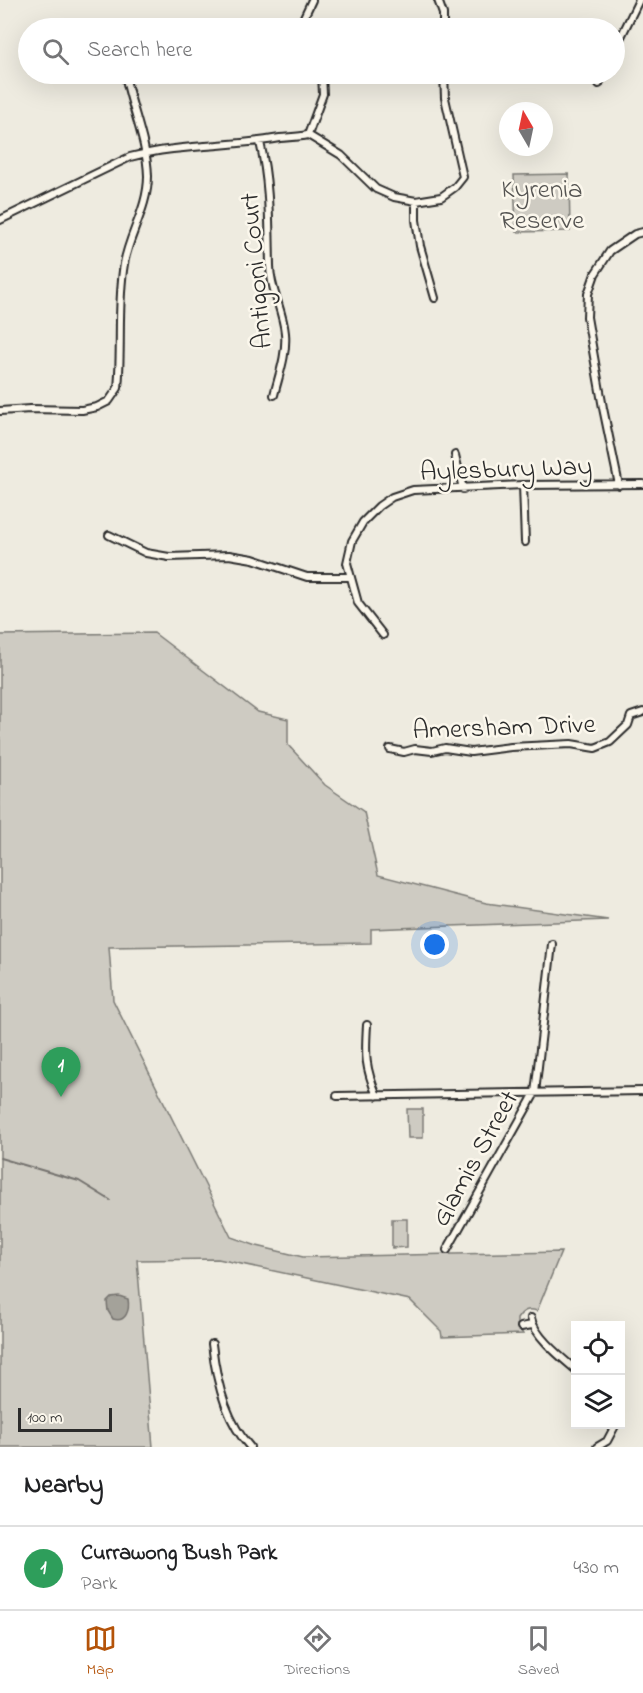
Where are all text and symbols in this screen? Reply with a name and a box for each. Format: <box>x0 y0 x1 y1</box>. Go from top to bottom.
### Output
search box <box>18 18 625 84</box>
icon: search <box>39 35 72 68</box>
text: Search here <box>87 35 192 67</box>
north arrow <box>499 102 553 156</box>
park label: Kyrenia Reserve <box>500 171 585 241</box>
street label: Antigoni Court <box>231 191 284 351</box>
street label: Aylesbury Way <box>419 448 593 493</box>
street label: Amersham Drive <box>412 706 597 751</box>
your location <box>420 930 449 959</box>
pin: 1 <box>42 1048 80 1097</box>
street label: Glamis Street <box>423 1084 530 1234</box>
map controls <box>571 1321 625 1429</box>
button: locate <box>571 1321 625 1375</box>
button: layers <box>571 1375 625 1429</box>
scale bar <box>18 1405 112 1432</box>
text: 100 m <box>27 1406 62 1430</box>
text: Nearby <box>24 1467 103 1505</box>
text: Currawong Bush Park <box>81 1538 277 1570</box>
text: 1 <box>40 1554 47 1583</box>
text: 430 m <box>573 1554 619 1583</box>
text: Park <box>81 1570 117 1599</box>
tab: Map <box>84 1622 117 1682</box>
tab: Directions <box>284 1622 350 1682</box>
tab: Saved <box>518 1622 559 1682</box>

